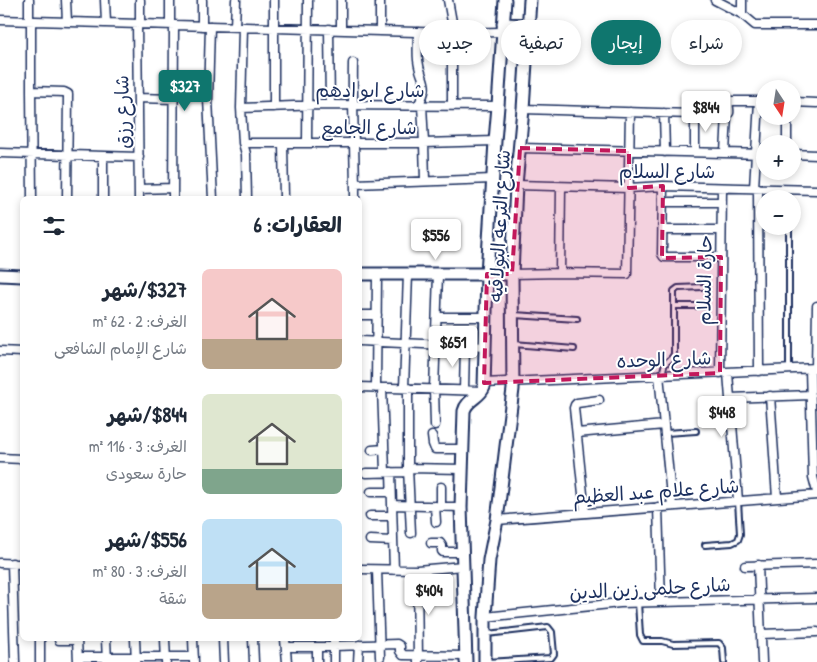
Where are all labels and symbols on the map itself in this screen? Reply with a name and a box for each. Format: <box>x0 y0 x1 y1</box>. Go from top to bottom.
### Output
pin: $327 <box>155 70 215 112</box>
street label: شارع رزق <box>108 75 137 149</box>
street label: شارع ابو ادهم <box>315 77 425 105</box>
north arrow <box>756 80 801 125</box>
pin: $844 <box>676 90 736 133</box>
street label: شارع الجامع <box>321 114 417 141</box>
street label: شارع الترعه البولاقيه <box>482 149 517 303</box>
street label: شارع السلام <box>619 158 715 186</box>
pin: $556 <box>406 218 466 261</box>
street label: حارة السلام <box>690 235 720 325</box>
pin: $651 <box>423 326 483 368</box>
street label: شارع الوحده <box>616 344 712 375</box>
pin: $448 <box>692 396 752 438</box>
street label: شارع علام عبد العظيم <box>572 472 740 512</box>
street label: شارع حلمى زين الدين <box>569 571 731 606</box>
pin: $404 <box>399 574 459 616</box>

